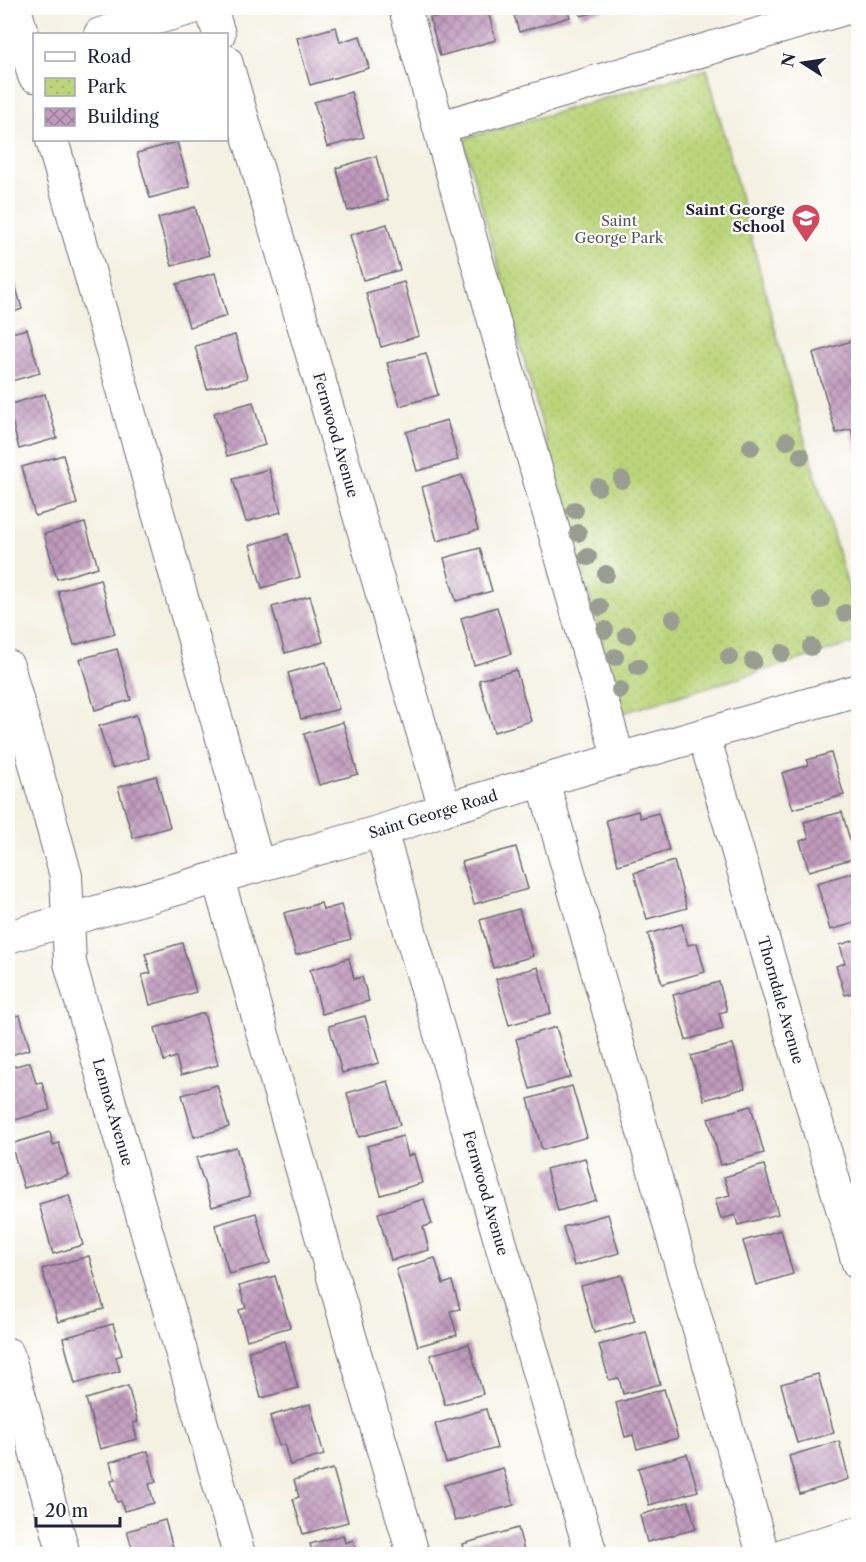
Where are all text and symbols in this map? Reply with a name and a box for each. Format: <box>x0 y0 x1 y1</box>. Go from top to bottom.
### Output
legend <box>33 33 228 141</box>
north arrow <box>773 33 833 93</box>
text: Road <box>87 46 132 68</box>
text: N <box>777 51 800 69</box>
text: Park <box>87 76 128 98</box>
text: Building <box>87 106 159 128</box>
place label: Saint George School <box>685 200 785 236</box>
school or university icon: Saint George School <box>790 202 822 244</box>
park label: Saint George Park <box>575 211 665 247</box>
street label: Fernwood Avenue <box>309 370 363 500</box>
street label: Saint George Road <box>366 785 500 843</box>
street label: Thorndale Avenue <box>754 934 808 1066</box>
street label: Lennox Avenue <box>89 1056 137 1168</box>
street label: Fernwood Avenue <box>459 1128 513 1258</box>
scale bar <box>36 1490 120 1528</box>
text: 20 m <box>45 1500 89 1522</box>

